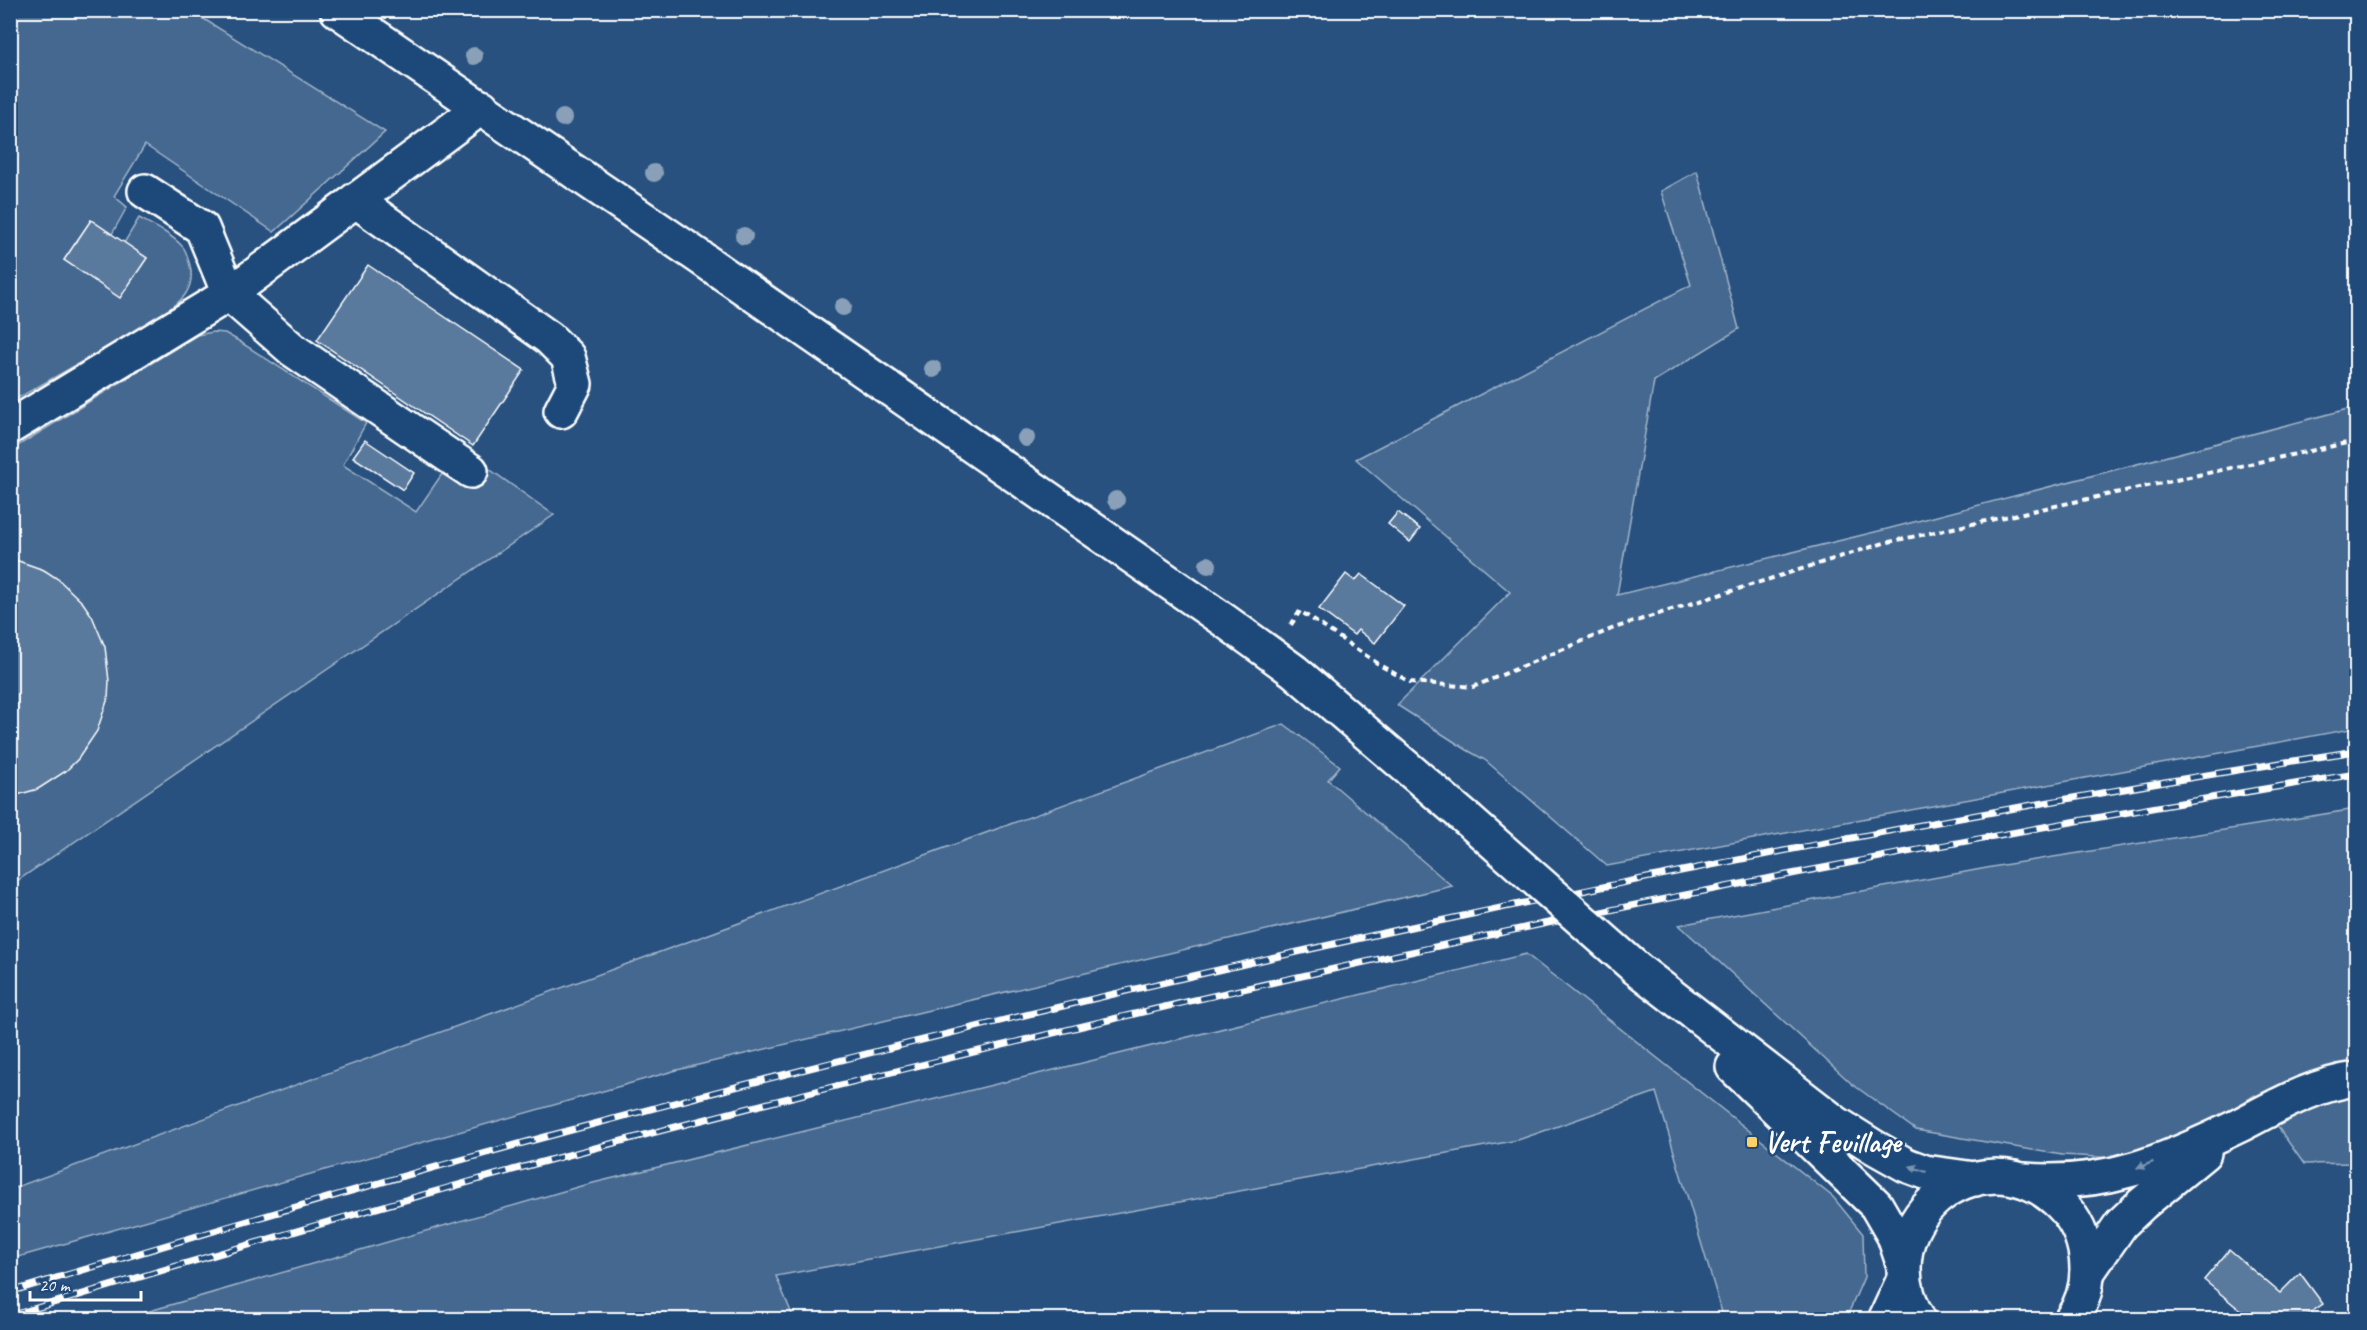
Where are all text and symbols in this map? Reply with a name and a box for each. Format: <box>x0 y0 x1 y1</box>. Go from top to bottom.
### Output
place label: Vert Feuillage <box>1764 1123 1903 1161</box>
marker: Vert Feuillage <box>1745 1135 1759 1149</box>
one-way arrow <box>2136 1161 2154 1171</box>
one-way arrow <box>1909 1163 1927 1173</box>
scale bar <box>30 1264 141 1302</box>
text: 20 m <box>39 1274 72 1296</box>

